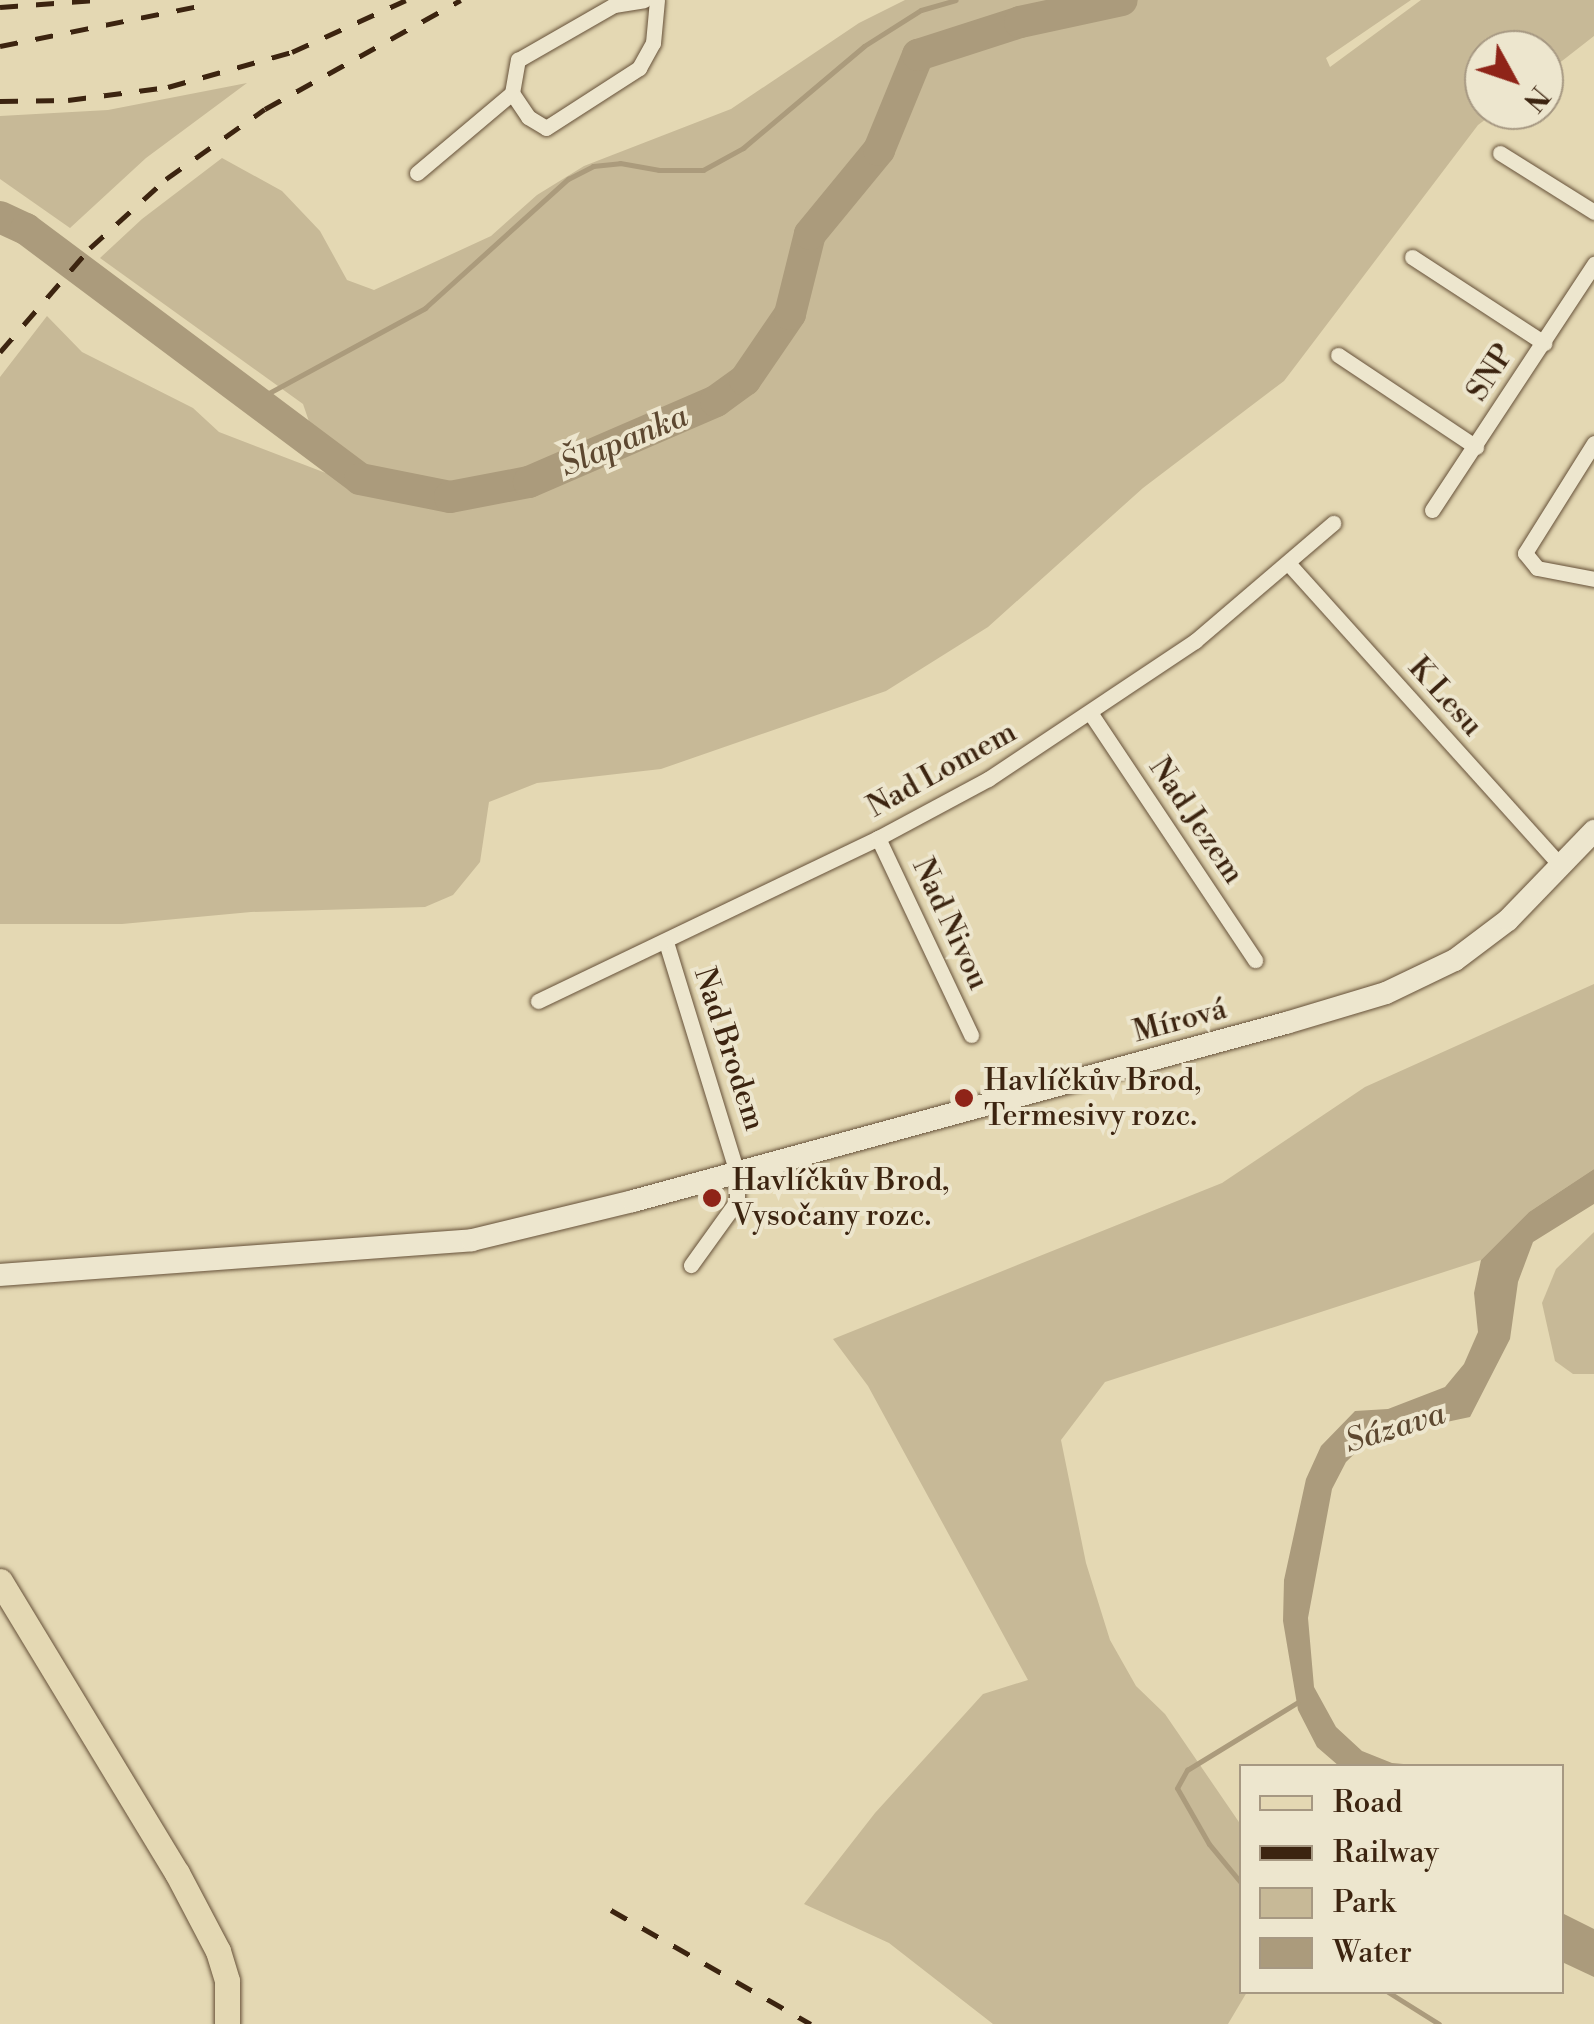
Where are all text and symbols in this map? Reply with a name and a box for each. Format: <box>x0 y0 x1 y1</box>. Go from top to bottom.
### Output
north arrow <box>1464 30 1564 130</box>
text: N <box>1515 79 1556 118</box>
street label: SNP <box>1460 338 1522 408</box>
water label: Šlapanka <box>554 397 694 485</box>
street label: K Lesu <box>1400 650 1490 744</box>
street label: Nad Lomem <box>861 714 1023 826</box>
street label: Nad Jezem <box>1141 751 1251 891</box>
street label: Nad Nivou <box>904 853 996 995</box>
street label: Nad Brodem <box>686 963 772 1135</box>
street label: Mírová <box>1129 991 1231 1051</box>
place label: Havlíčkův Brod, Termesivy rozc. <box>984 1063 1201 1134</box>
marker: Havlíčkův Brod, Termesivy rozc. <box>953 1087 975 1109</box>
place label: Havlíčkův Brod, Vysočany rozc. <box>732 1163 949 1234</box>
marker: Havlíčkův Brod, Vysočany rozc. <box>701 1187 723 1209</box>
water label: Sázava <box>1340 1395 1450 1461</box>
legend <box>1239 1764 1564 1994</box>
text: Road <box>1333 1784 1403 1822</box>
text: Railway <box>1333 1834 1439 1872</box>
text: Park <box>1333 1884 1395 1922</box>
text: Water <box>1333 1934 1412 1972</box>

